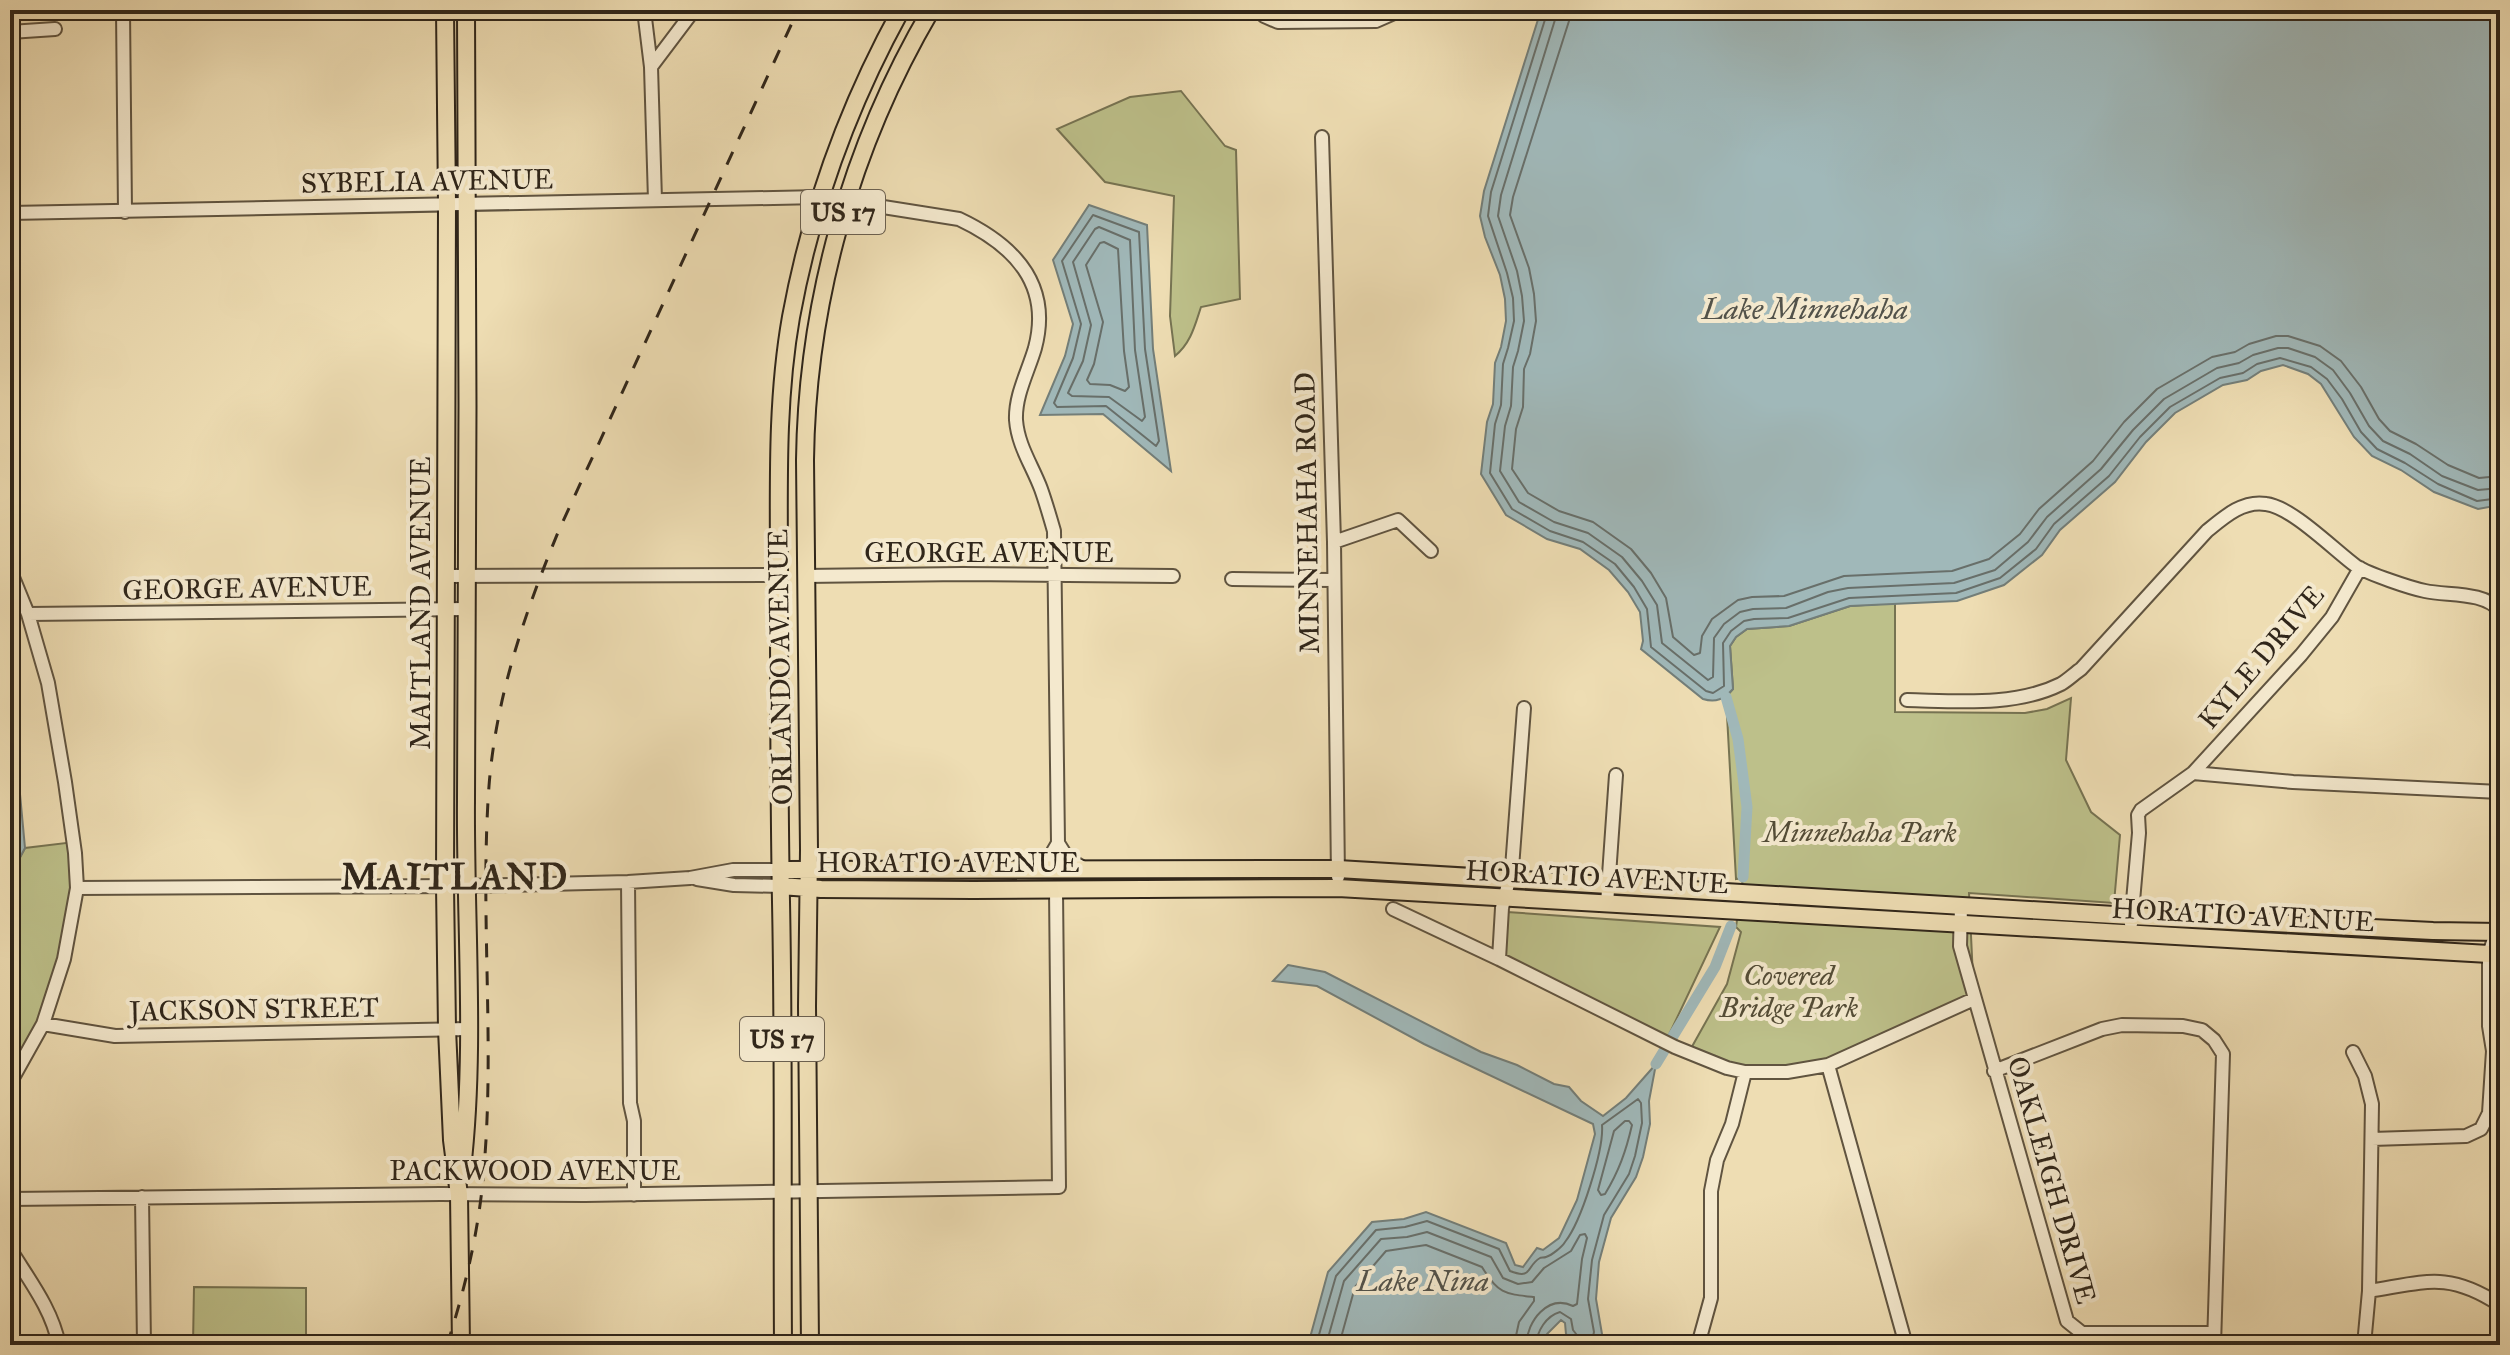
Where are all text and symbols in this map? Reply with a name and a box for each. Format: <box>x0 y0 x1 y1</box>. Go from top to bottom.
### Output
street label: SYBELIA AVENUE <box>301 161 553 201</box>
road number: US 17 <box>801 190 885 234</box>
water label: Lake Minnehaha <box>1700 291 1908 327</box>
street label: MINNEHAHA ROAD <box>1287 372 1327 654</box>
street label: MAITLAND AVENUE <box>403 456 438 750</box>
street label: ORLANDO AVENUE <box>760 528 800 806</box>
street label: GEORGE AVENUE <box>864 535 1114 570</box>
street label: GEORGE AVENUE <box>122 568 372 608</box>
street label: KYLE DRIVE <box>2191 578 2331 736</box>
park label: Minnehaha Park <box>1760 815 1957 850</box>
street label: HORATIO AVENUE <box>816 845 1080 880</box>
street label: HORATIO AVENUE <box>1465 853 1729 901</box>
district label: MAITLAND <box>341 855 569 899</box>
street label: HORATIO AVENUE <box>2111 891 2375 939</box>
park label: Covered Bridge Park <box>1718 958 1859 1025</box>
street label: JACKSON STREET <box>126 989 379 1029</box>
road number: US 17 <box>740 1017 824 1061</box>
street label: OAKLEIGH DRIVE <box>2000 1052 2104 1308</box>
street label: PACKWOOD AVENUE <box>389 1153 681 1188</box>
water label: Lake Nina <box>1355 1263 1489 1299</box>

